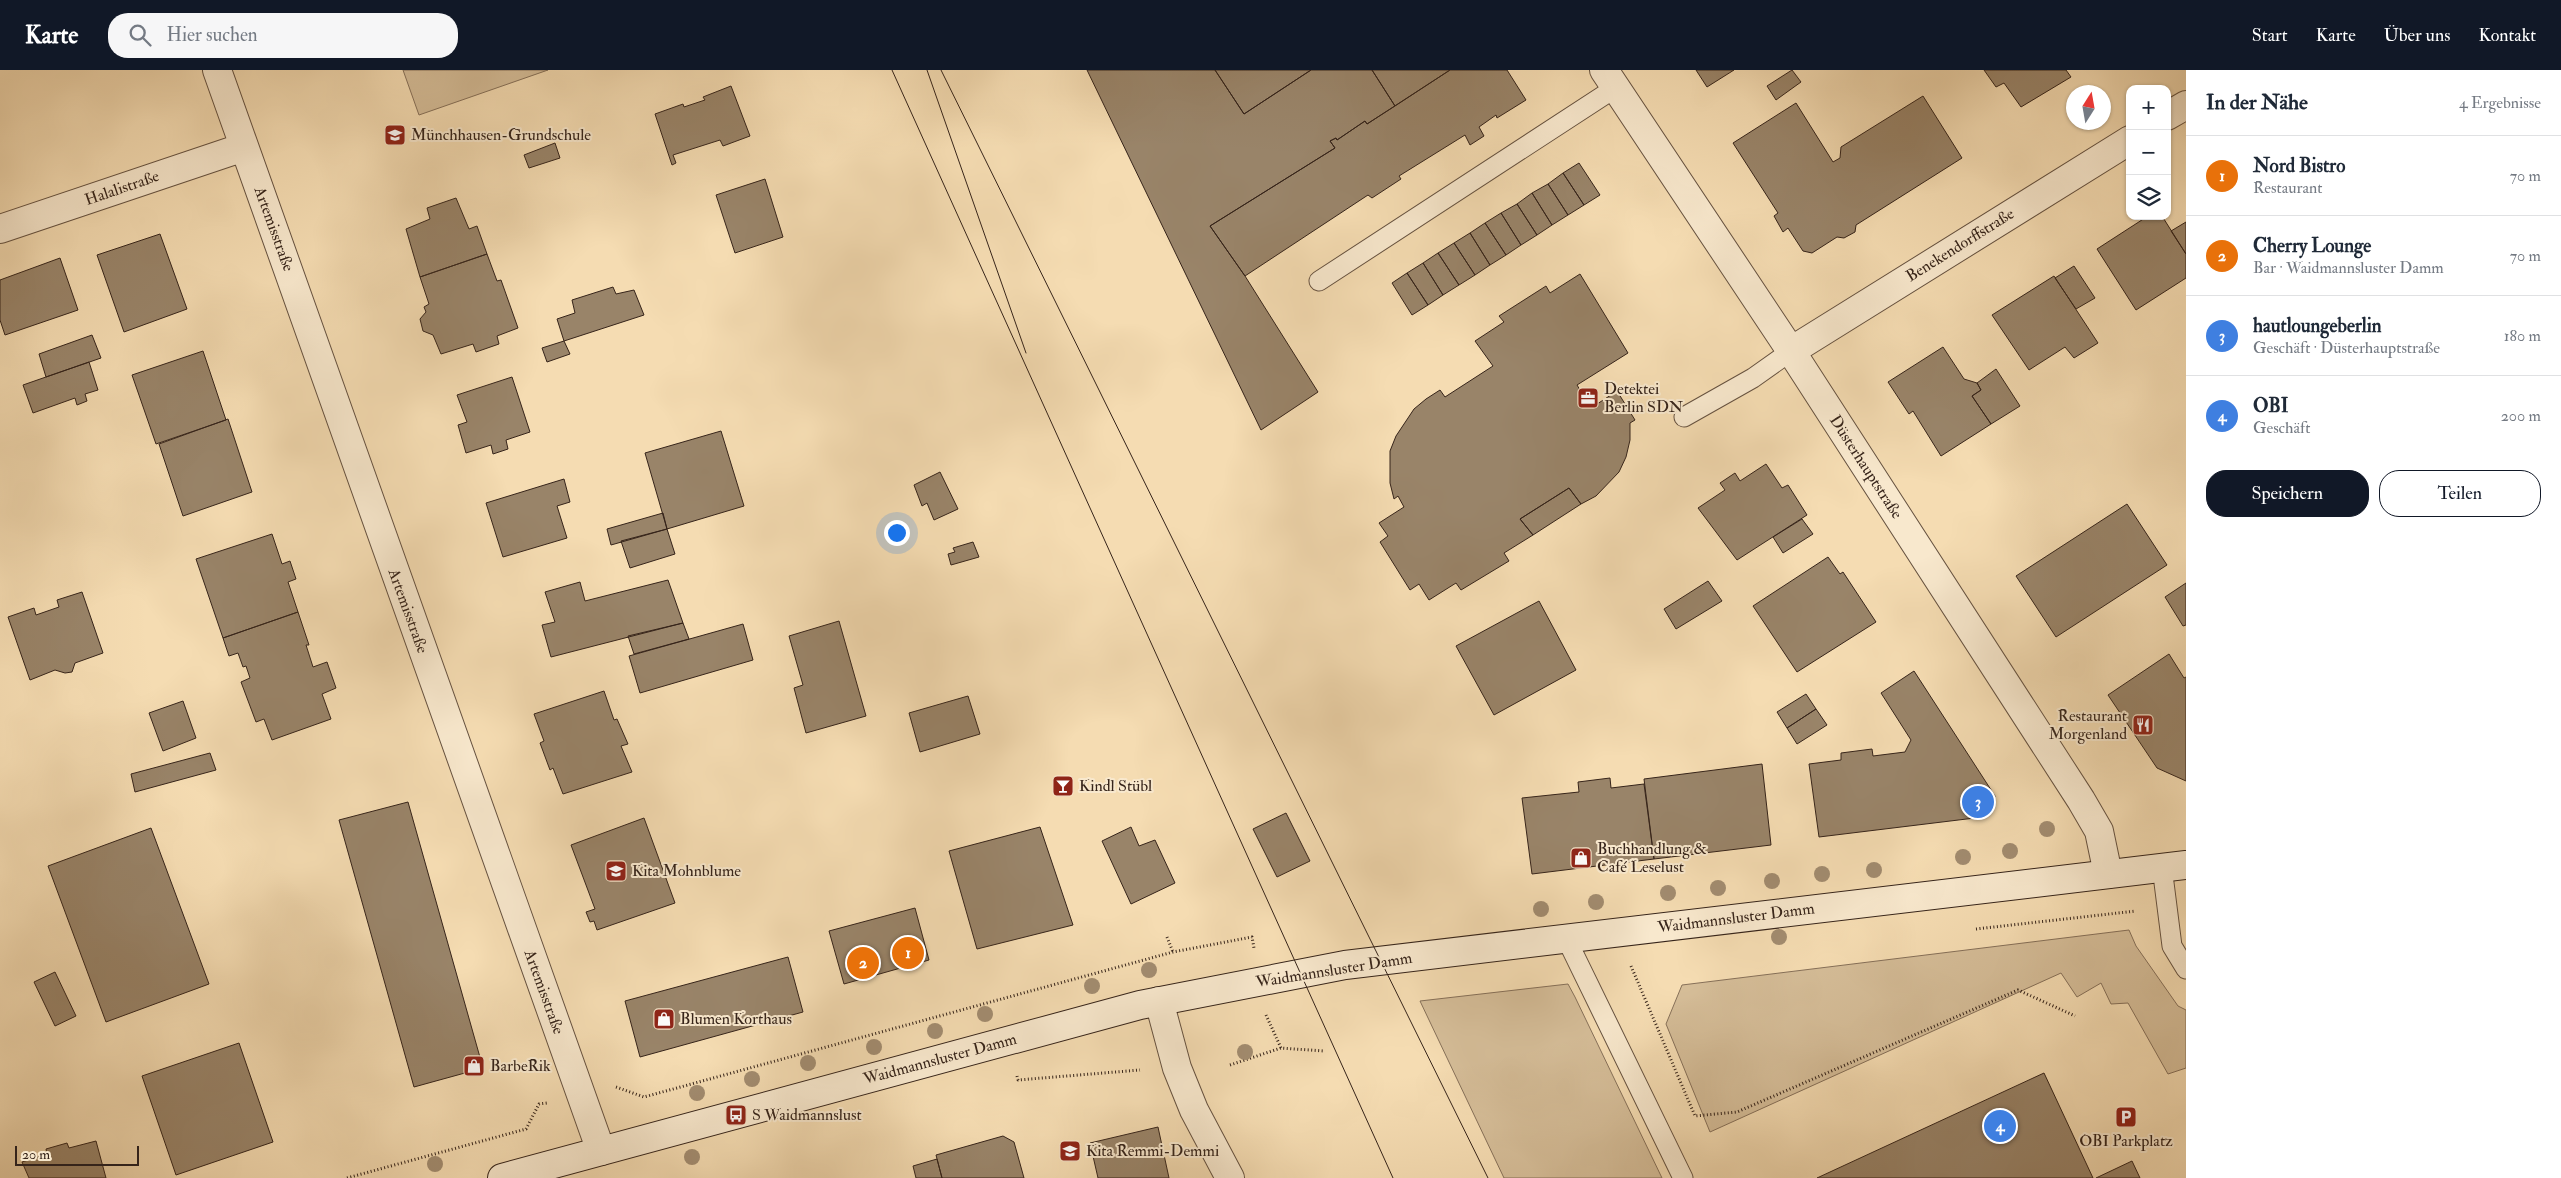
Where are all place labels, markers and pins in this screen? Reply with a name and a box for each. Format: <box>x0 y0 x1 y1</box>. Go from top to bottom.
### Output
school or university icon: Münchhausen-Grundschule <box>383 123 407 147</box>
place label: Münchhausen-Grundschule <box>411 125 591 145</box>
place label: Detektei Berlin SDN <box>1604 379 1684 417</box>
office icon: Detektei Berlin SDN <box>1576 386 1600 410</box>
place label: Restaurant Morgenland <box>2049 706 2127 744</box>
restaurant icon: Restaurant Morgenland <box>2131 713 2155 737</box>
bar icon: Kindl Stübl <box>1051 774 1075 798</box>
place label: Kindl Stübl <box>1079 776 1152 796</box>
pin: 3 <box>1962 783 1994 821</box>
place label: Buchhandlung & Café Leselust <box>1597 839 1707 877</box>
shop icon: Buchhandlung & Café Leselust <box>1569 846 1593 870</box>
school or university icon: Kita Mohnblume <box>604 859 628 883</box>
place label: Kita Mohnblume <box>632 861 741 881</box>
pin: 1 <box>892 934 924 972</box>
pin: 2 <box>847 944 879 982</box>
shop icon: Blumen Korthaus <box>652 1007 676 1031</box>
place label: Blumen Korthaus <box>680 1009 792 1029</box>
shop icon: BarbeRik <box>462 1054 486 1078</box>
place label: BarbeRik <box>490 1056 551 1076</box>
bus stop icon: S Waidmannslust <box>724 1103 748 1127</box>
place label: S Waidmannslust <box>752 1105 862 1125</box>
parking icon: OBI Parkplatz <box>2114 1105 2138 1129</box>
pin: 4 <box>1984 1107 2016 1145</box>
place label: OBI Parkplatz <box>2079 1131 2173 1152</box>
school or university icon: Kita Remmi-Demmi <box>1058 1139 1082 1163</box>
place label: Kita Remmi-Demmi <box>1086 1141 1219 1161</box>

